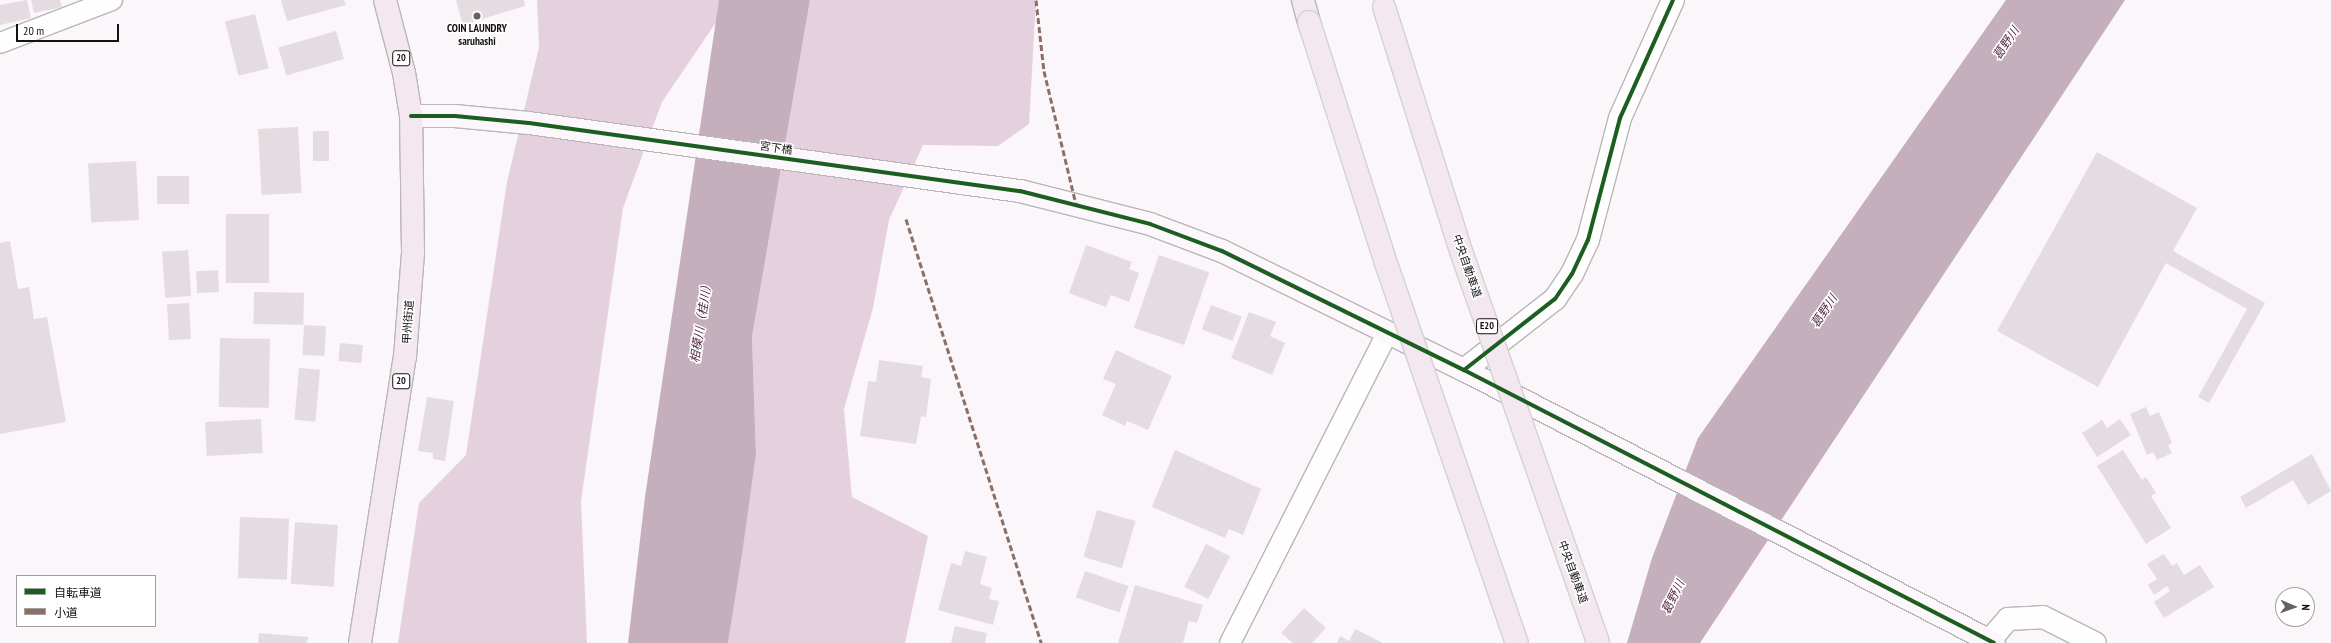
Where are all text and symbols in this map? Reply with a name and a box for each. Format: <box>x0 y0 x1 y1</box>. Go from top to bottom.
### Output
marker: COIN LAUNDRY saruhashi <box>472 11 482 21</box>
scale bar <box>18 16 121 42</box>
place label: COIN LAUNDRY saruhashi <box>447 22 507 48</box>
text: 20 m <box>23 23 44 38</box>
water label: 葛野川 <box>1990 24 2022 62</box>
road number: 20 <box>392 50 410 66</box>
street label: 宮下橋 <box>759 139 793 157</box>
street label: 中央自動車道 <box>1450 233 1484 299</box>
water label: 相模川（桂川） <box>687 278 715 364</box>
water label: 葛野川 <box>1808 292 1840 330</box>
street label: 甲州街道 <box>400 300 416 344</box>
road number: E20 <box>1476 318 1498 334</box>
road number: 20 <box>392 373 410 389</box>
street label: 中央自動車道 <box>1556 539 1590 605</box>
legend <box>16 575 156 627</box>
water label: 葛野川 <box>1659 578 1687 616</box>
text: 自転車道 <box>54 585 102 600</box>
north arrow <box>2275 587 2315 627</box>
text: N <box>2299 604 2313 611</box>
text: 小道 <box>54 605 78 620</box>

